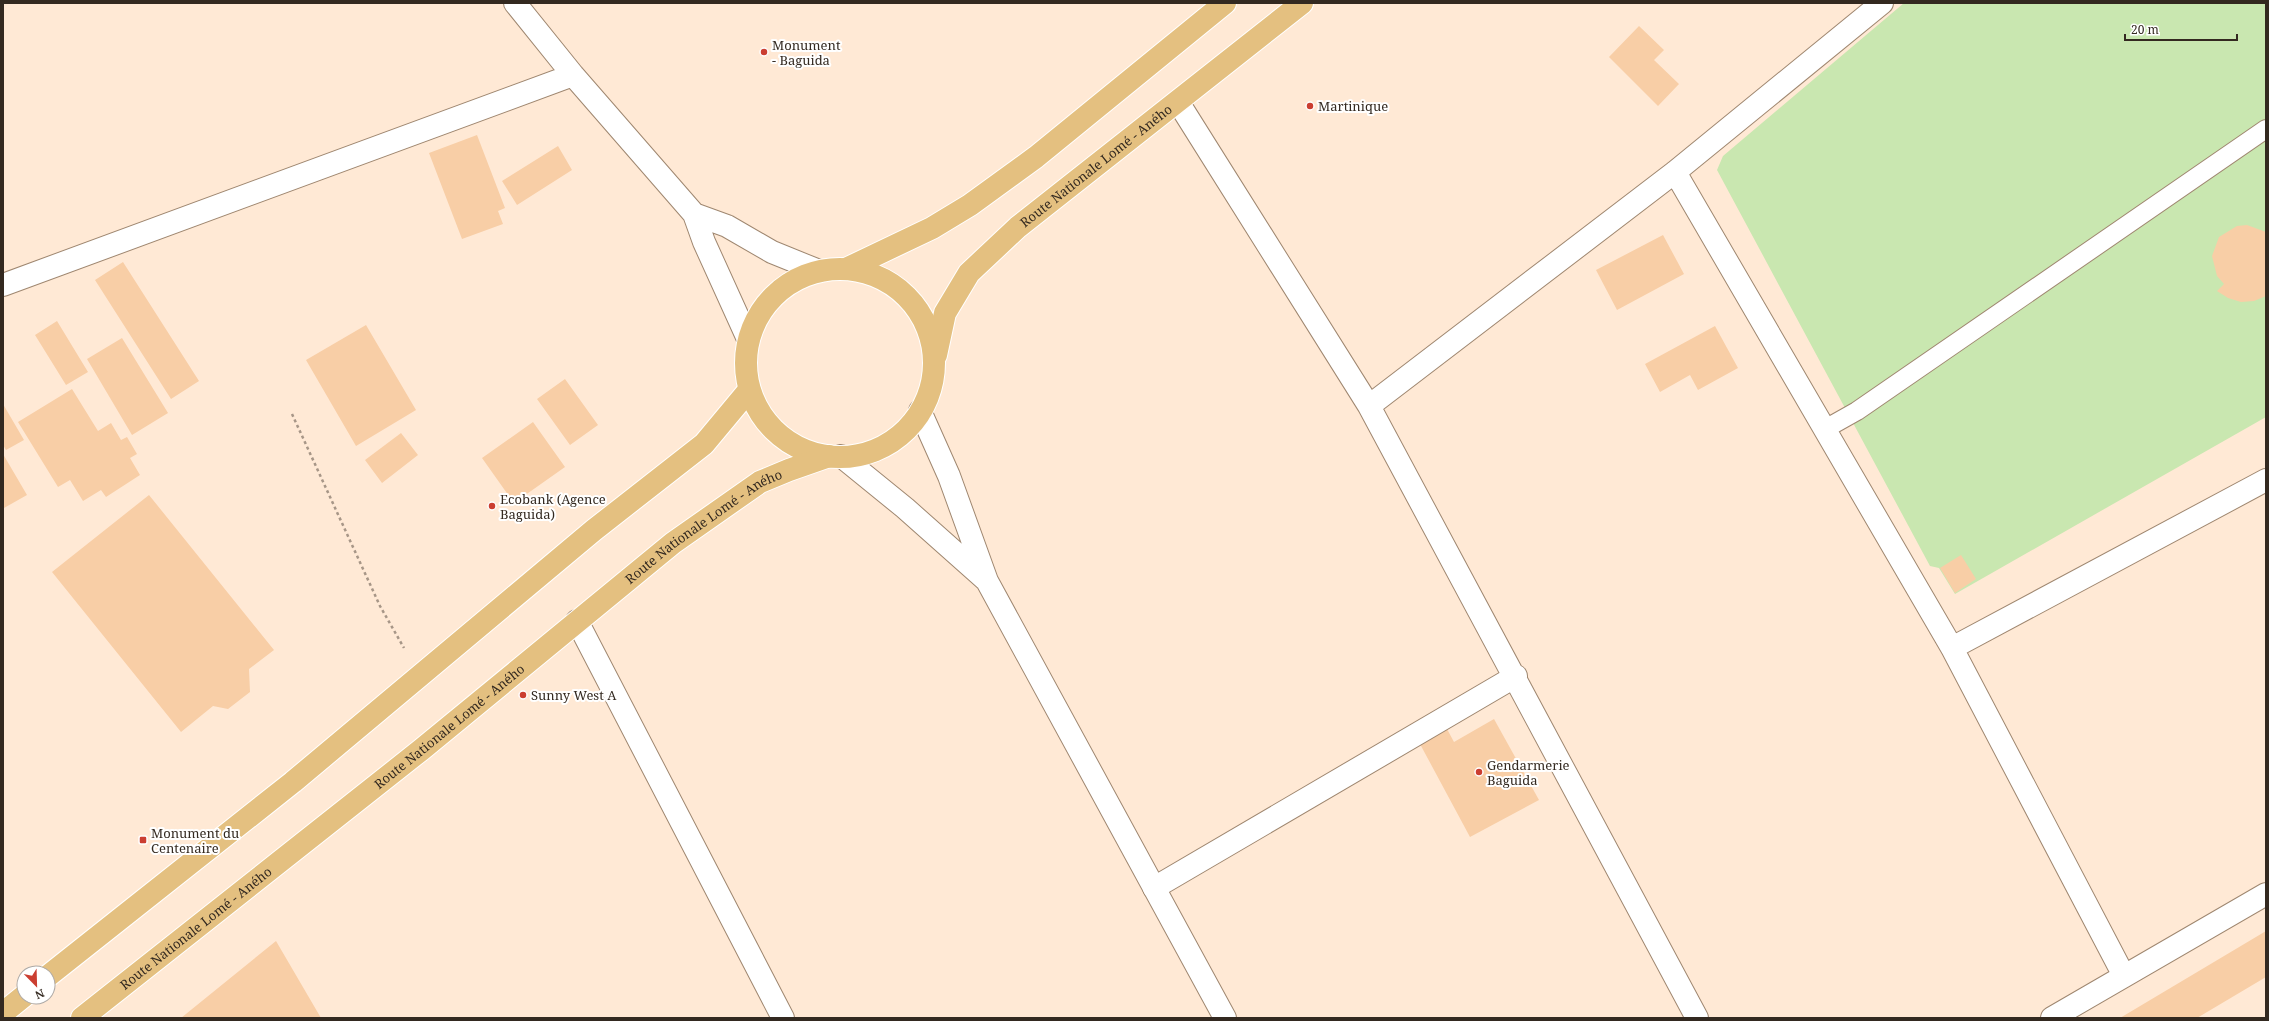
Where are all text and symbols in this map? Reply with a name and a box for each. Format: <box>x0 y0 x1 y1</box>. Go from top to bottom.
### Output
scale bar <box>2125 16 2237 42</box>
text: 20 m <box>2131 21 2159 38</box>
place label: Monument - Baguida <box>772 36 841 69</box>
marker: Monument - Baguida <box>759 47 769 57</box>
place label: Martinique <box>1318 97 1388 115</box>
street label: Route Nationale Lomé - Aného <box>1016 100 1176 231</box>
marker: Martinique <box>1305 101 1315 111</box>
street label: Route Nationale Lomé - Aného <box>621 465 785 588</box>
place label: Ecobank (Agence Baguida) <box>500 490 606 523</box>
marker: Ecobank (Agence Baguida) <box>487 501 497 511</box>
street label: Route Nationale Lomé - Aného <box>370 660 528 793</box>
place label: Sunny West A <box>531 686 617 704</box>
marker: Sunny West A <box>518 690 528 700</box>
place label: Gendarmerie Baguida <box>1487 756 1570 789</box>
marker: Gendarmerie Baguida <box>1474 767 1484 777</box>
place label: Monument du Centenaire <box>151 824 239 857</box>
marker: Monument du Centenaire <box>138 835 148 845</box>
street label: Route Nationale Lomé - Aného <box>116 862 275 994</box>
north arrow <box>16 965 56 1005</box>
text: N <box>33 986 47 1003</box>

